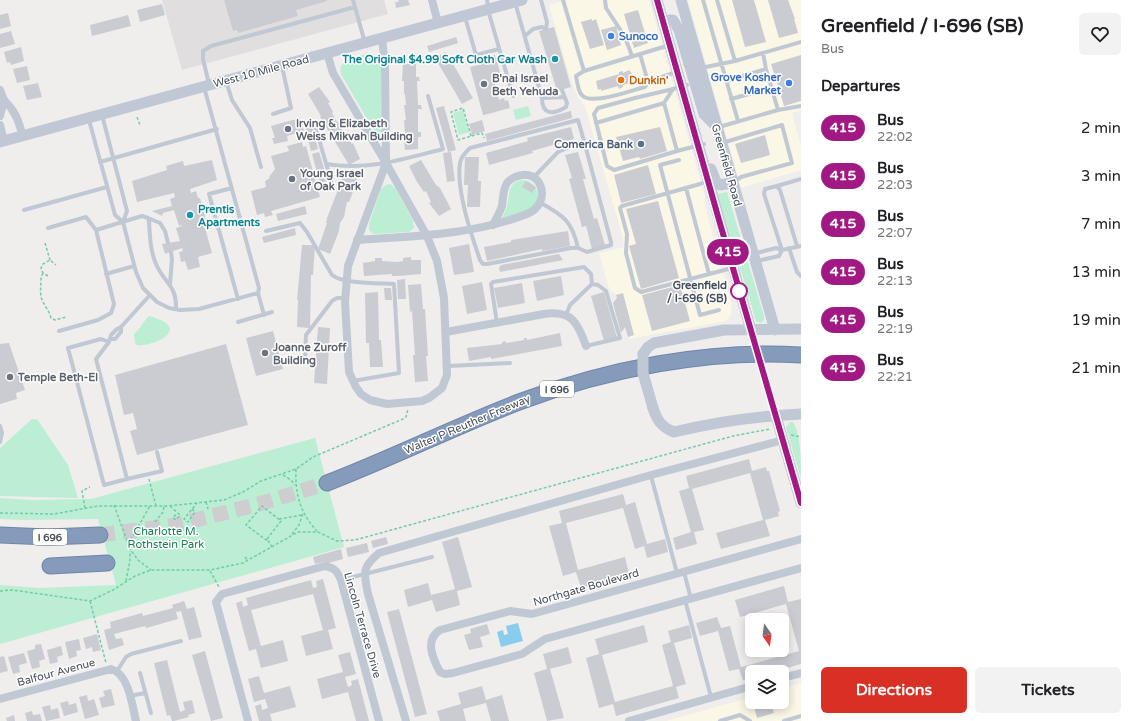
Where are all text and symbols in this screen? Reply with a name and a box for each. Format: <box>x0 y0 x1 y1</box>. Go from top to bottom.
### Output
button: heart <box>1079 13 1121 55</box>
text: Greenfield / I-696 (SB) <box>821 15 1023 37</box>
place label: Sunoco <box>619 30 659 43</box>
marker: Sunoco <box>606 31 616 41</box>
text: Bus <box>821 41 844 57</box>
street label: West 10 Mile Road <box>212 52 310 91</box>
place label: The Original $4.99 Soft Cloth Car Wash <box>341 53 547 67</box>
marker: The Original $4.99 Soft Cloth Car Wash <box>550 54 560 64</box>
place label: Grove Kosher Market <box>711 71 782 97</box>
place label: B'nai Israel Beth Yehuda <box>492 72 558 98</box>
place label: Dunkin' <box>629 74 669 87</box>
marker: Dunkin' <box>616 75 626 85</box>
text: Departures <box>821 77 900 95</box>
marker: Grove Kosher Market <box>784 78 794 88</box>
marker: B'nai Israel Beth Yehuda <box>479 79 489 89</box>
text: Bus <box>877 111 904 129</box>
place label: Irving & Elizabeth Weiss Mikvah Building <box>296 117 413 144</box>
text: 415 <box>830 119 856 136</box>
text: 2 min <box>1081 119 1121 137</box>
street label: Greenfield Road <box>709 123 744 208</box>
marker: Irving & Elizabeth Weiss Mikvah Building <box>283 124 293 134</box>
text: 22:02 <box>877 129 913 145</box>
place label: Comerica Bank <box>554 138 633 151</box>
marker: Comerica Bank <box>636 139 646 149</box>
text: Bus <box>877 159 904 177</box>
place label: Young Israel of Oak Park <box>300 167 364 193</box>
text: 415 <box>830 167 856 184</box>
text: 3 min <box>1081 167 1121 185</box>
marker: Young Israel of Oak Park <box>287 174 297 184</box>
text: 22:03 <box>877 177 913 193</box>
place label: Prentis Apartments <box>198 203 261 230</box>
text: Bus <box>877 207 904 225</box>
marker: Prentis Apartments <box>185 210 195 220</box>
text: 415 <box>830 215 856 232</box>
text: 7 min <box>1081 215 1121 233</box>
text: 22:07 <box>877 225 913 241</box>
line badge: 415 <box>705 239 751 265</box>
text: 415 <box>715 243 741 260</box>
text: Bus <box>877 255 904 273</box>
text: 415 <box>830 263 856 280</box>
text: 13 min <box>1072 263 1121 281</box>
text: 22:13 <box>877 273 913 289</box>
place label: Greenfield / I-696 (SB) <box>667 279 728 305</box>
marker: Greenfield / I-696 (SB) <box>730 282 748 300</box>
text: Bus <box>877 303 904 321</box>
text: 415 <box>830 311 856 328</box>
text: 19 min <box>1072 311 1121 329</box>
text: 22:19 <box>877 321 913 337</box>
place label: Joanne Zuroff Building <box>272 341 347 368</box>
marker: Joanne Zuroff Building <box>260 348 270 358</box>
text: Bus <box>877 351 904 369</box>
text: 415 <box>830 359 856 376</box>
text: 21 min <box>1072 359 1121 377</box>
text: 22:21 <box>877 369 913 385</box>
place label: Temple Beth-El <box>17 371 98 385</box>
marker: Temple Beth-El <box>5 372 15 382</box>
road number: I 696 <box>540 381 574 397</box>
street label: Walter P Reuther Freeway <box>402 392 532 457</box>
park label: Charlotte M. Rothstein Park <box>128 525 204 551</box>
road number: I 696 <box>33 529 67 545</box>
street label: Northgate Boulevard <box>532 566 641 609</box>
street label: Lincoln Terrace Drive <box>341 571 384 680</box>
north arrow <box>745 613 789 657</box>
map controls <box>745 613 789 709</box>
street label: Balfour Avenue <box>16 656 97 689</box>
button: layers <box>745 665 789 709</box>
button: Directions <box>821 667 967 713</box>
button: Tickets <box>975 667 1121 713</box>

